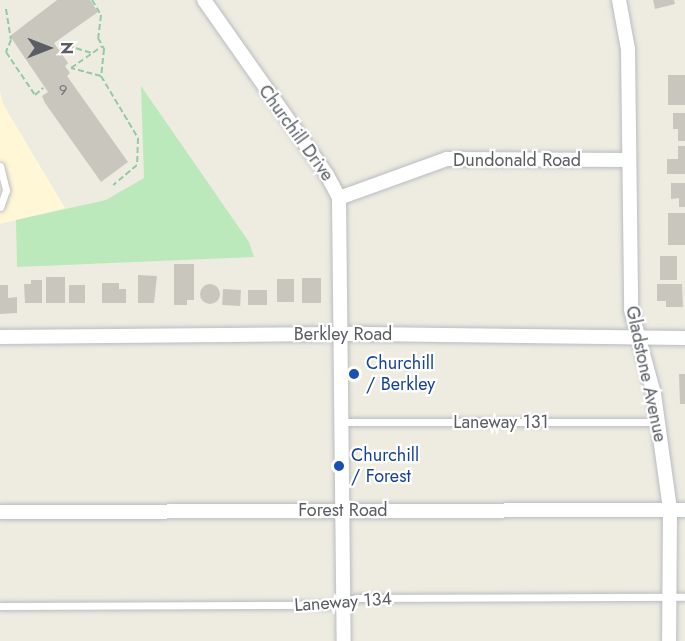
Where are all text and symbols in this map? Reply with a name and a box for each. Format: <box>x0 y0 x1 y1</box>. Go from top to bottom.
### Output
north arrow <box>18 18 78 78</box>
text: N <box>55 42 78 54</box>
street label: Churchill Drive <box>254 81 338 185</box>
house number: 9 <box>59 82 67 100</box>
street label: Dundonald Road <box>453 149 581 171</box>
street label: Gladstone Avenue <box>621 304 671 444</box>
street label: Berkley Road <box>294 323 392 345</box>
place label: Churchill / Berkley <box>366 353 435 395</box>
marker: Churchill / Berkley <box>347 367 361 381</box>
street label: Laneway 131 <box>453 411 549 433</box>
place label: Churchill / Forest <box>351 445 419 488</box>
marker: Churchill / Forest <box>332 459 346 473</box>
street label: Forest Road <box>298 499 388 521</box>
street label: Laneway 134 <box>293 588 393 616</box>

